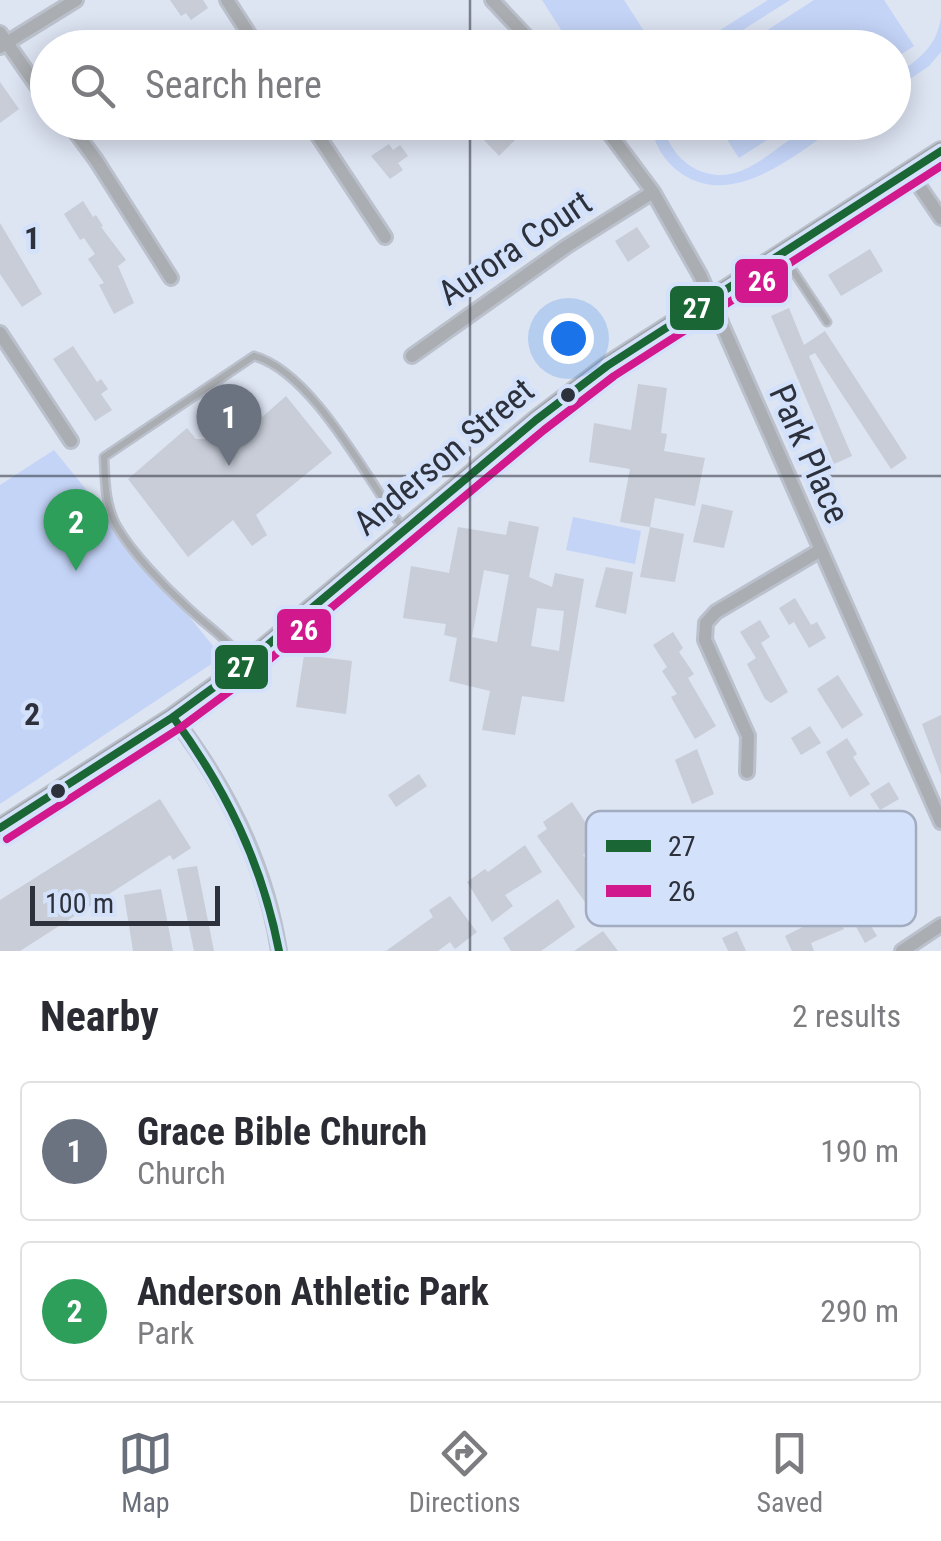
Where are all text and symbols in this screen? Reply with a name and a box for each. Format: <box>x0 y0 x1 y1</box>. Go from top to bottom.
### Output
search box <box>30 30 911 140</box>
icon: search <box>65 58 120 113</box>
text: Search here <box>145 63 322 107</box>
street label: Aurora Court <box>431 182 599 314</box>
text: 1 <box>24 219 40 257</box>
line badge: 26 <box>733 257 790 305</box>
text: 26 <box>748 265 776 298</box>
line badge: 27 <box>668 284 726 332</box>
text: 27 <box>683 292 711 325</box>
your location <box>543 313 594 364</box>
street label: Anderson Street <box>346 370 542 544</box>
street label: Park Place <box>760 378 858 530</box>
pin: 1 <box>196 384 262 466</box>
unlabelled marker <box>558 385 578 405</box>
pin: 2 <box>44 488 108 571</box>
line badge: 26 <box>275 607 333 655</box>
text: 26 <box>290 614 318 647</box>
line badge: 27 <box>213 643 270 691</box>
text: 27 <box>227 651 255 684</box>
text: 2 <box>24 695 40 733</box>
unlabelled marker <box>48 781 68 801</box>
legend <box>586 811 916 926</box>
text: 27 <box>668 830 696 863</box>
text: 26 <box>668 875 696 908</box>
scale bar <box>30 881 220 926</box>
text: 100 m <box>45 887 114 920</box>
text: Nearby <box>40 992 159 1041</box>
text: 2 results <box>792 997 901 1035</box>
text: Grace Bible Church <box>137 1110 427 1154</box>
text: 1 <box>66 1132 83 1170</box>
text: 190 m <box>820 1132 899 1170</box>
text: Church <box>137 1154 226 1192</box>
text: Anderson Athletic Park <box>137 1270 489 1314</box>
text: 2 <box>66 1292 83 1330</box>
text: 290 m <box>820 1292 899 1330</box>
text: Park <box>137 1314 194 1352</box>
tab: Map <box>118 1426 173 1519</box>
tab: Directions <box>409 1426 521 1519</box>
tab: Saved <box>756 1426 823 1519</box>

